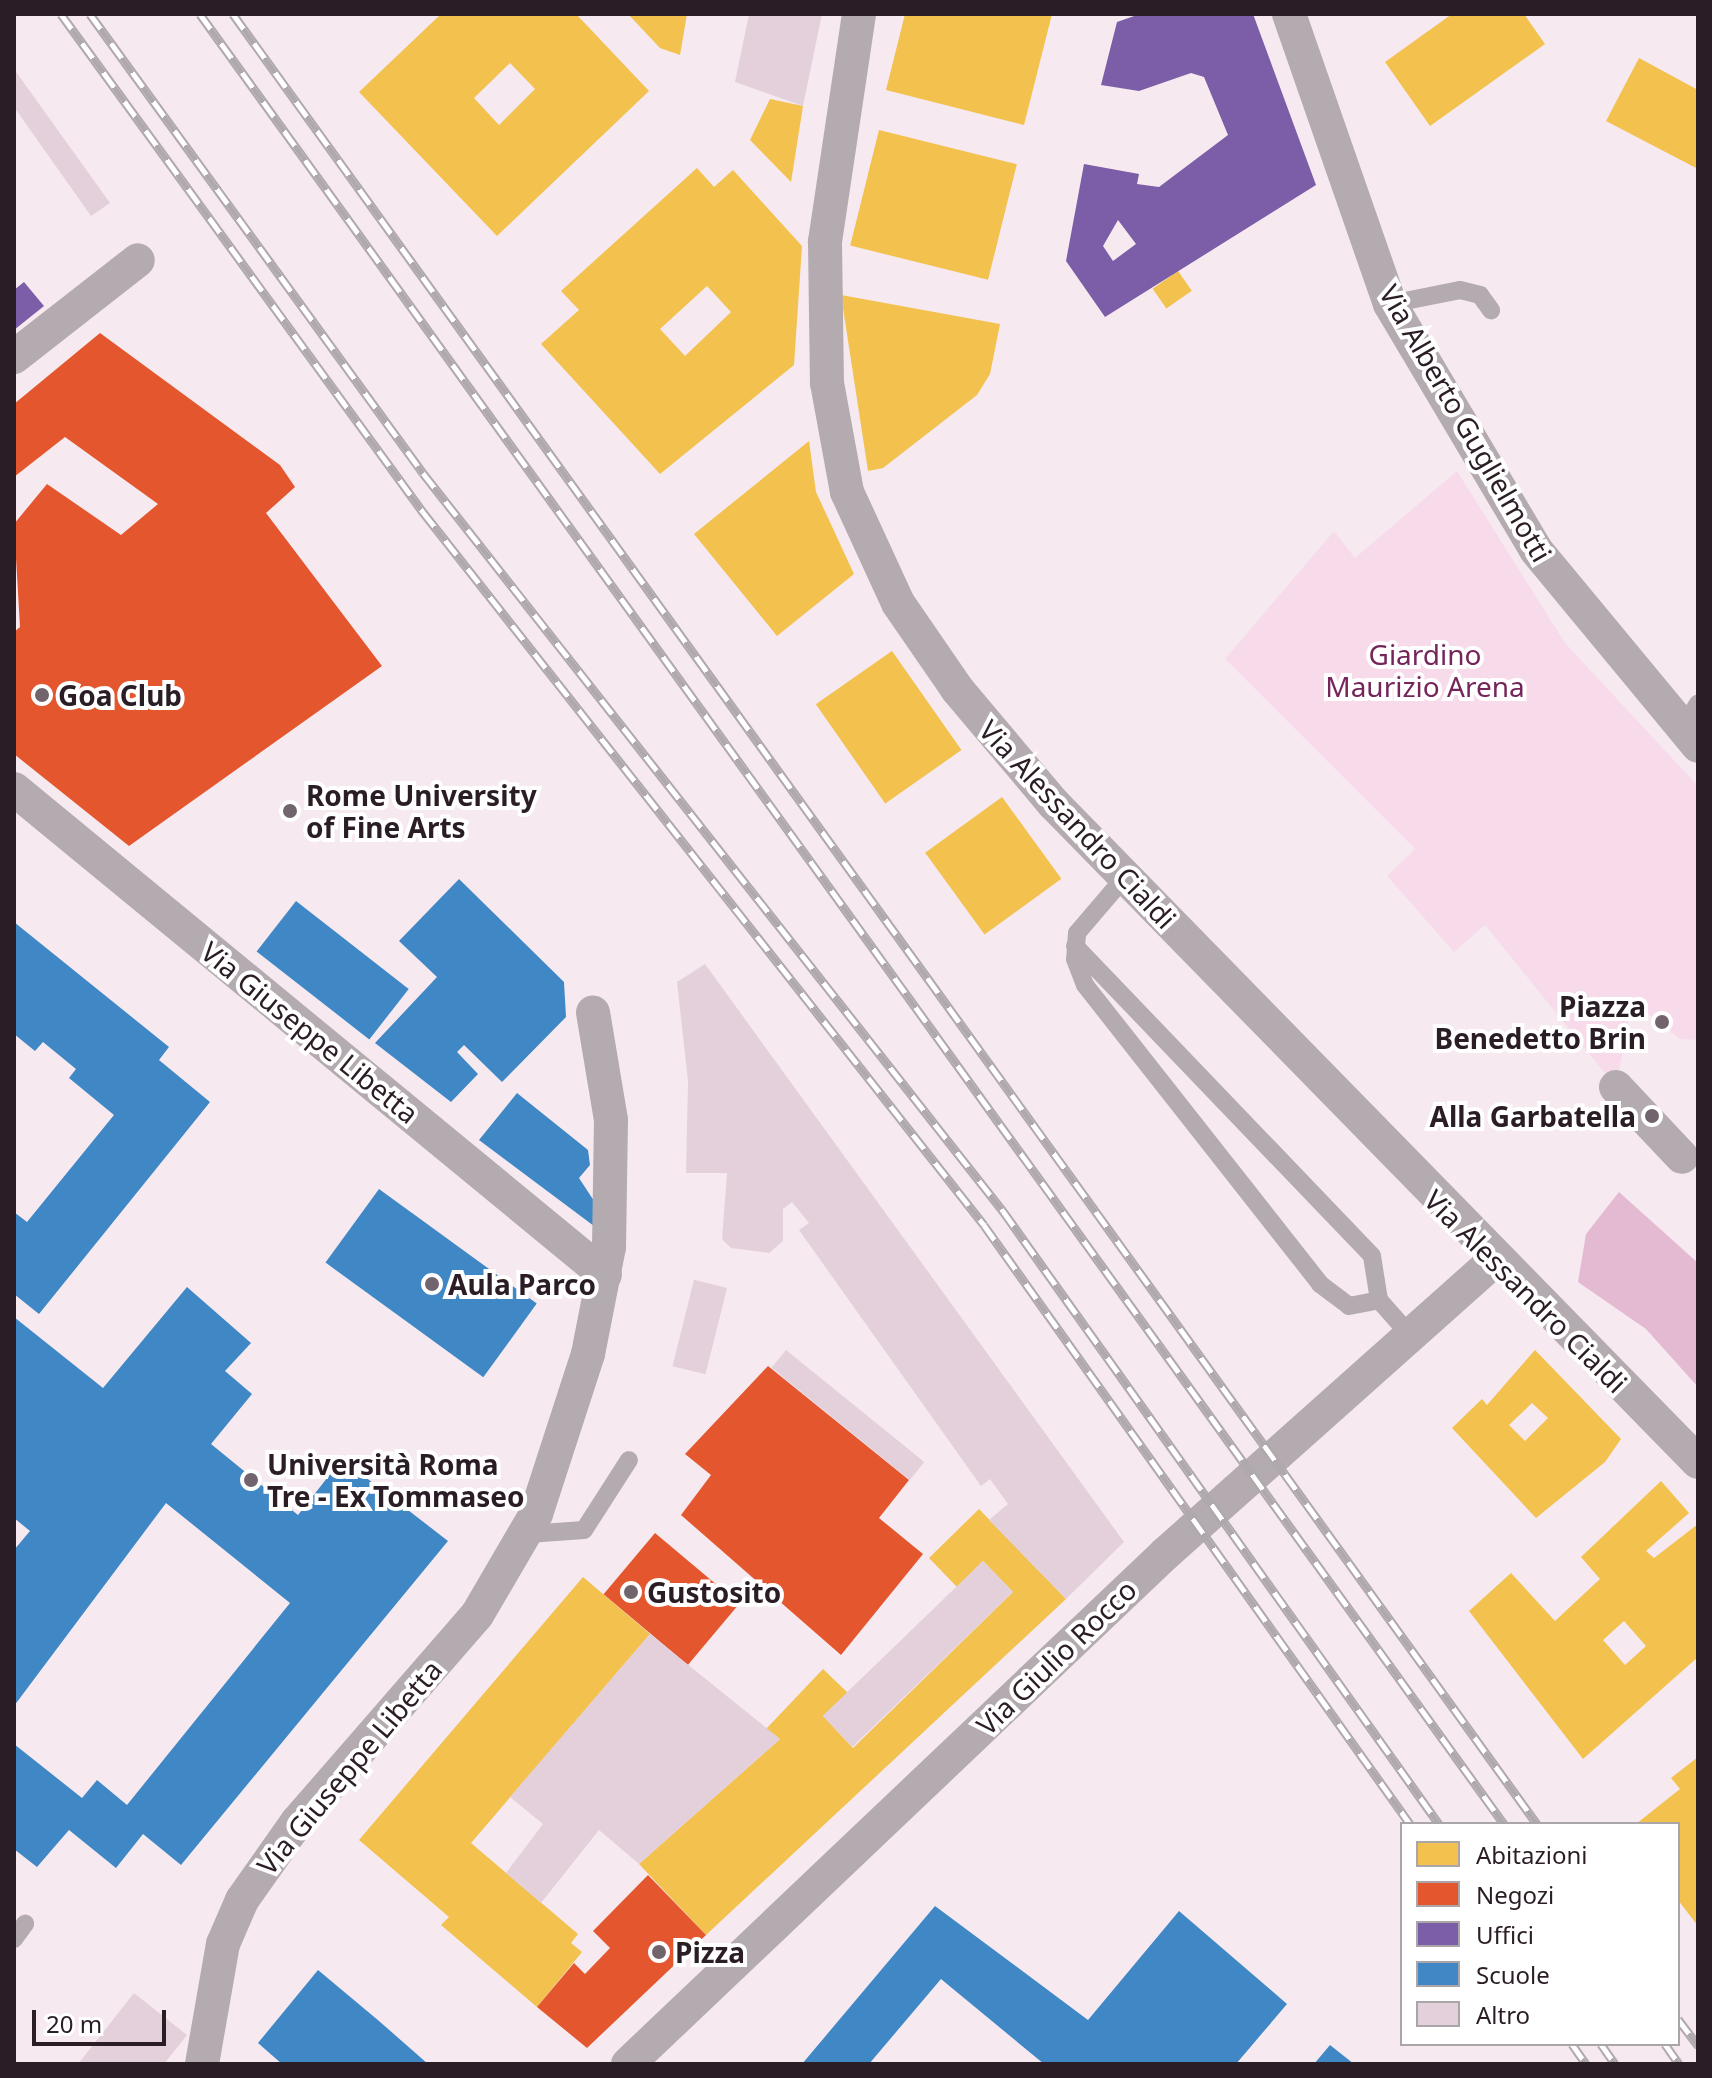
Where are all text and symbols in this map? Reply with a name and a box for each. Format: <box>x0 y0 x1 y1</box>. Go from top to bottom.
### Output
street label: Via Alberto Guglielmotti <box>1373 279 1559 567</box>
park label: Giardino Maurizio Arena <box>1325 637 1525 703</box>
place label: Goa Club <box>58 678 182 712</box>
marker: Goa Club <box>33 686 51 704</box>
street label: Via Alessandro Cialdi <box>973 713 1183 935</box>
place label: Rome University of Fine Arts <box>306 778 537 844</box>
marker: Rome University of Fine Arts <box>281 802 299 820</box>
street label: Via Giuseppe Libetta <box>195 934 425 1130</box>
place label: Piazza Benedetto Brin <box>1435 989 1646 1055</box>
marker: Piazza Benedetto Brin <box>1653 1013 1671 1031</box>
place label: Alla Garbatella <box>1430 1099 1636 1133</box>
marker: Alla Garbatella <box>1643 1107 1661 1125</box>
street label: Via Alessandro Cialdi <box>1418 1183 1634 1399</box>
place label: Aula Parco <box>448 1267 596 1301</box>
marker: Aula Parco <box>423 1275 441 1293</box>
place label: Università Roma Tre - Ex Tommaseo <box>267 1447 524 1513</box>
marker: Università Roma Tre - Ex Tommaseo <box>242 1471 260 1489</box>
street label: Via Giulio Rocco <box>969 1572 1143 1742</box>
place label: Gustosito <box>647 1575 781 1609</box>
marker: Gustosito <box>622 1583 640 1601</box>
street label: Via Giuseppe Libetta <box>250 1653 448 1881</box>
legend <box>1400 1822 1680 2046</box>
text: Abitazioni <box>1476 1838 1587 1871</box>
text: Negozi <box>1476 1878 1554 1911</box>
text: Uffici <box>1476 1918 1534 1951</box>
place label: Pizza <box>675 1935 745 1969</box>
marker: Pizza <box>650 1943 668 1961</box>
text: Scuole <box>1476 1958 1550 1991</box>
scale bar <box>36 1994 170 2044</box>
text: Altro <box>1476 1998 1530 2031</box>
text: 20 m <box>46 2007 102 2040</box>

